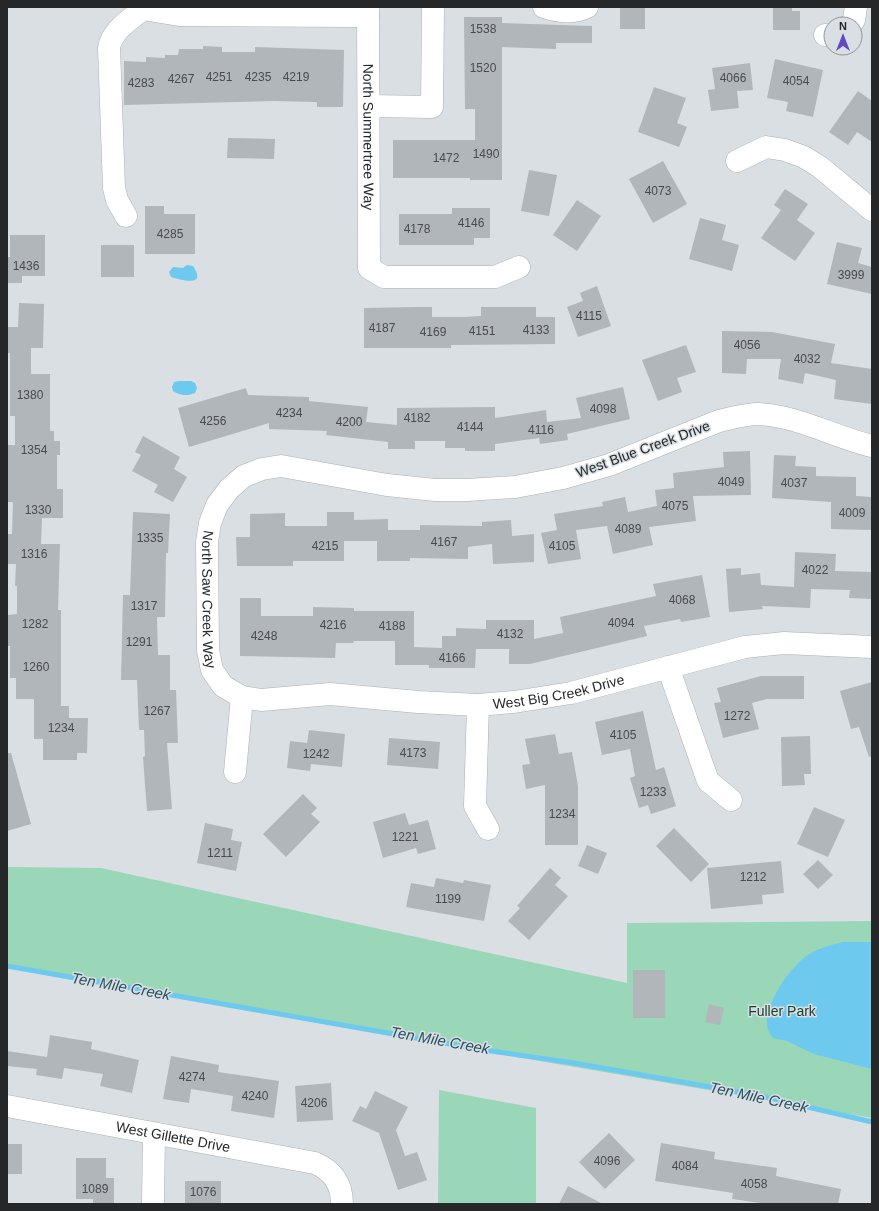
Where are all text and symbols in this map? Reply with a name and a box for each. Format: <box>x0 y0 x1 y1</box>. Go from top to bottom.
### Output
north arrow <box>823 16 863 56</box>
text: N <box>839 20 847 32</box>
house number: 1538 <box>470 22 497 36</box>
house number: 1520 <box>470 61 497 75</box>
street label: North Summertree Way <box>360 64 377 210</box>
house number: 4251 <box>206 70 233 84</box>
house number: 4235 <box>245 70 272 84</box>
house number: 4219 <box>283 70 310 84</box>
house number: 4066 <box>720 71 747 85</box>
house number: 4267 <box>168 72 195 86</box>
house number: 4054 <box>783 74 810 88</box>
house number: 4283 <box>128 76 155 90</box>
house number: 1490 <box>473 147 500 161</box>
house number: 1472 <box>433 151 460 165</box>
house number: 4073 <box>645 184 672 198</box>
house number: 4146 <box>458 216 485 230</box>
house number: 4178 <box>404 222 431 236</box>
house number: 4285 <box>157 227 184 241</box>
house number: 1436 <box>13 259 40 273</box>
house number: 3999 <box>838 268 865 282</box>
house number: 4115 <box>576 309 602 323</box>
house number: 4187 <box>369 321 396 335</box>
house number: 4133 <box>523 323 550 337</box>
house number: 4151 <box>469 324 496 338</box>
house number: 4169 <box>420 325 447 339</box>
house number: 4056 <box>734 338 761 352</box>
house number: 4032 <box>794 352 821 366</box>
house number: 1380 <box>17 388 44 402</box>
house number: 4098 <box>590 402 617 416</box>
house number: 4234 <box>276 406 303 420</box>
house number: 4182 <box>404 411 431 425</box>
house number: 4256 <box>200 414 227 428</box>
house number: 4200 <box>336 415 363 429</box>
street label: West Blue Creek Drive <box>574 417 712 481</box>
house number: 4144 <box>457 420 484 434</box>
house number: 4116 <box>528 423 554 437</box>
house number: 1354 <box>21 443 48 457</box>
house number: 4049 <box>718 475 745 489</box>
house number: 4037 <box>781 476 808 490</box>
house number: 4075 <box>662 499 689 513</box>
house number: 1330 <box>25 503 52 517</box>
house number: 4009 <box>839 506 866 520</box>
house number: 4089 <box>615 522 642 536</box>
street label: North Saw Creek Way <box>199 529 219 670</box>
house number: 1335 <box>137 531 164 545</box>
house number: 4167 <box>431 535 458 549</box>
house number: 4215 <box>312 539 339 553</box>
house number: 4105 <box>549 539 576 553</box>
house number: 1316 <box>21 547 48 561</box>
house number: 4022 <box>802 563 829 577</box>
house number: 4068 <box>669 593 696 607</box>
house number: 1317 <box>131 599 158 613</box>
house number: 4094 <box>608 616 635 630</box>
house number: 1282 <box>22 617 49 631</box>
house number: 4216 <box>320 618 347 632</box>
house number: 4188 <box>379 619 406 633</box>
house number: 4132 <box>497 627 524 641</box>
house number: 4248 <box>251 629 278 643</box>
house number: 1291 <box>126 635 153 649</box>
house number: 4166 <box>439 651 466 665</box>
house number: 1260 <box>23 660 50 674</box>
street label: West Big Creek Drive <box>492 671 626 712</box>
house number: 1267 <box>144 704 171 718</box>
house number: 1272 <box>724 709 751 723</box>
house number: 1234 <box>48 721 75 735</box>
house number: 4105 <box>610 728 637 742</box>
house number: 4173 <box>400 746 427 760</box>
house number: 1242 <box>303 747 330 761</box>
house number: 1233 <box>640 785 667 799</box>
house number: 1234 <box>549 807 576 821</box>
house number: 1221 <box>392 830 419 844</box>
house number: 1211 <box>207 846 233 860</box>
house number: 1212 <box>740 870 767 884</box>
house number: 1199 <box>435 892 461 906</box>
water label: Ten Mile Creek <box>70 969 173 1003</box>
park label: Fuller Park <box>748 1003 817 1019</box>
water label: Ten Mile Creek <box>389 1023 492 1057</box>
house number: 4274 <box>179 1070 206 1084</box>
water label: Ten Mile Creek <box>708 1078 811 1116</box>
house number: 4240 <box>242 1089 269 1103</box>
house number: 4206 <box>301 1096 328 1110</box>
street label: West Gillette Drive <box>115 1118 232 1155</box>
house number: 4096 <box>594 1154 621 1168</box>
house number: 4084 <box>672 1159 699 1173</box>
house number: 4058 <box>741 1177 768 1191</box>
house number: 1089 <box>82 1182 109 1196</box>
house number: 1076 <box>190 1185 217 1199</box>

